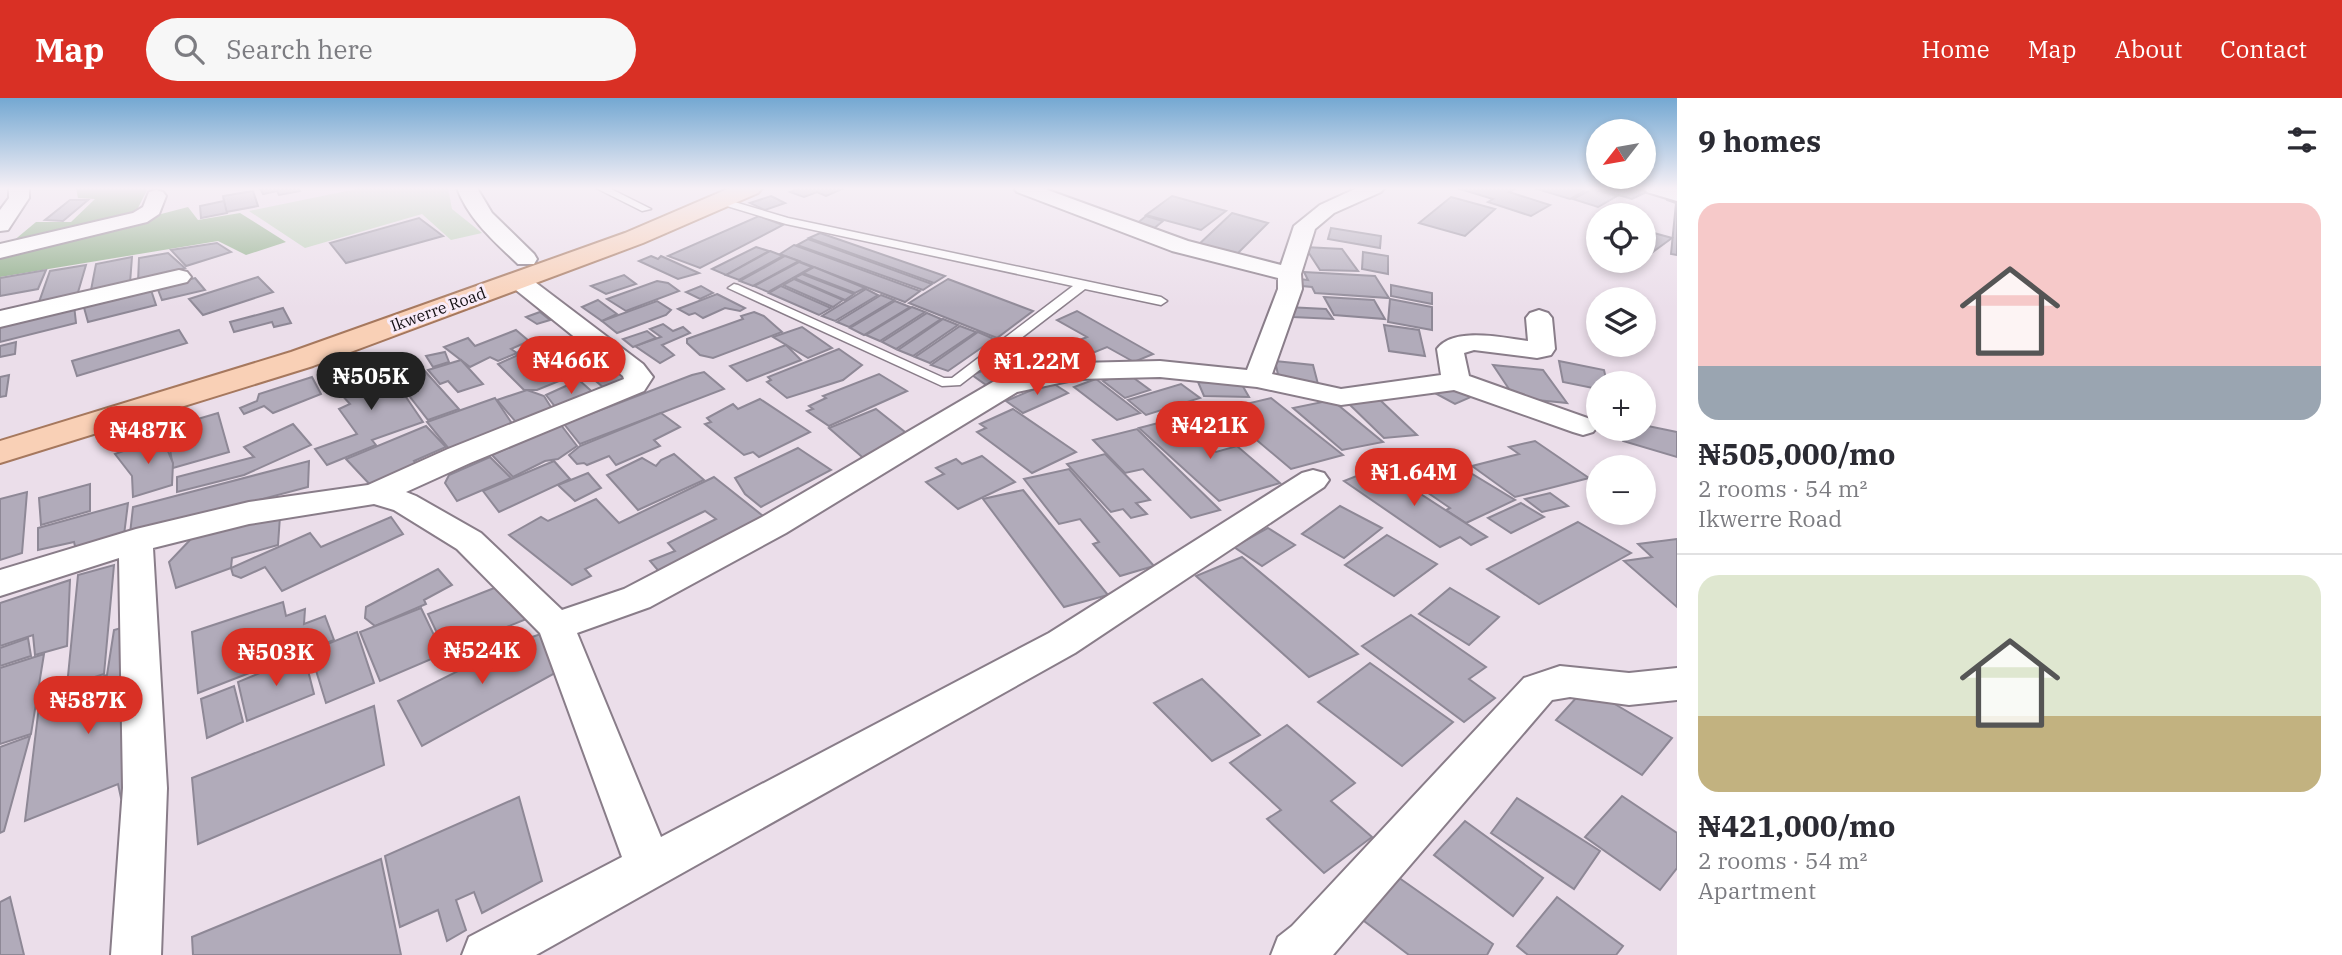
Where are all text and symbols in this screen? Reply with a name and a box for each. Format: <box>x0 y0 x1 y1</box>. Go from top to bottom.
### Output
search box <box>146 18 636 81</box>
text: Map <box>35 28 104 71</box>
icon: search <box>170 30 208 68</box>
text: Search here <box>226 32 373 66</box>
text: Home <box>1922 33 1990 65</box>
text: Map <box>2028 33 2076 65</box>
text: About <box>2114 33 2182 65</box>
text: Contact <box>2220 33 2307 65</box>
north arrow <box>1586 119 1656 189</box>
map controls <box>1586 119 1656 525</box>
text: 9 homes <box>1698 121 1821 160</box>
icon: filters <box>2283 121 2321 159</box>
button: locate <box>1586 203 1656 273</box>
icon: home <box>1947 248 2073 374</box>
street label: Ikwerre Road <box>387 282 489 336</box>
button: layers <box>1586 287 1656 357</box>
pin: ₦466K <box>522 336 620 396</box>
pin: ₦1.22M <box>980 338 1094 397</box>
text: ₦466K <box>533 344 609 374</box>
text: ₦1.22M <box>994 345 1080 375</box>
pin: ₦505K <box>322 352 420 412</box>
text: ₦505K <box>333 360 409 390</box>
button: + <box>1586 371 1656 441</box>
pin: ₦421K <box>1161 402 1259 461</box>
pin: ₦487K <box>99 406 197 466</box>
text: ₦421K <box>1172 409 1248 439</box>
text: ₦487K <box>110 414 186 444</box>
text: ₦505,000/mo <box>1698 434 1896 473</box>
pin: ₦1.64M <box>1357 448 1471 508</box>
button: − <box>1586 455 1656 525</box>
text: ₦1.64M <box>1371 456 1457 486</box>
text: 2 rooms · 54 m² <box>1698 473 1868 503</box>
text: Ikwerre Road <box>1698 503 1842 533</box>
icon: home <box>1947 620 2073 746</box>
pin: ₦524K <box>433 626 531 686</box>
pin: ₦503K <box>227 628 325 688</box>
text: ₦524K <box>444 634 520 664</box>
text: ₦503K <box>238 636 314 666</box>
pin: ₦587K <box>39 676 137 736</box>
text: ₦587K <box>50 684 126 714</box>
text: ₦421,000/mo <box>1698 806 1896 845</box>
text: 2 rooms · 54 m² <box>1698 845 1868 875</box>
text: Apartment <box>1698 875 1816 905</box>

